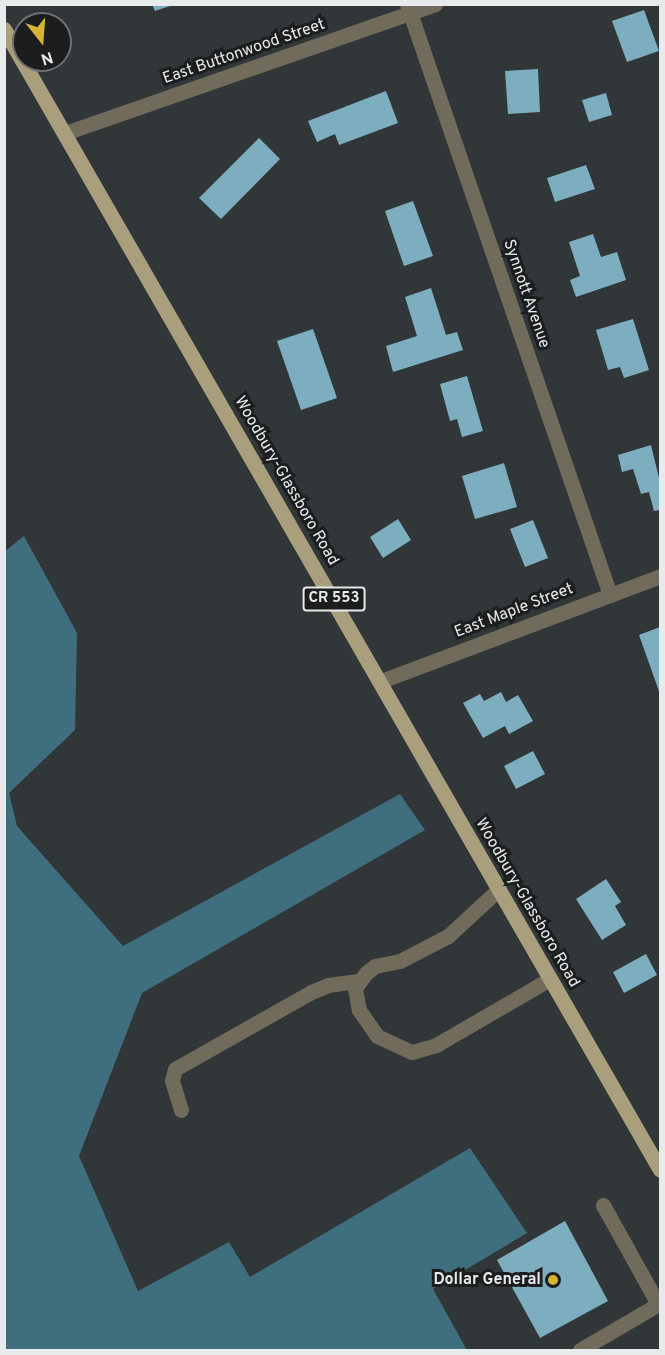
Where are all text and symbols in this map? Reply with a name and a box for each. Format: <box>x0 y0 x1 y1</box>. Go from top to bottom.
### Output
north arrow <box>12 12 72 72</box>
street label: East Buttonwood Street <box>160 15 328 89</box>
text: N <box>38 46 55 69</box>
street label: Synnott Avenue <box>498 237 554 351</box>
street label: Woodbury-Glassboro Road <box>230 393 342 569</box>
street label: East Maple Street <box>452 580 576 642</box>
road number: CR 553 <box>302 587 366 611</box>
street label: Woodbury-Glassboro Road <box>471 815 583 991</box>
place label: Dollar General <box>433 1270 541 1290</box>
marker: Dollar General <box>546 1273 560 1287</box>

